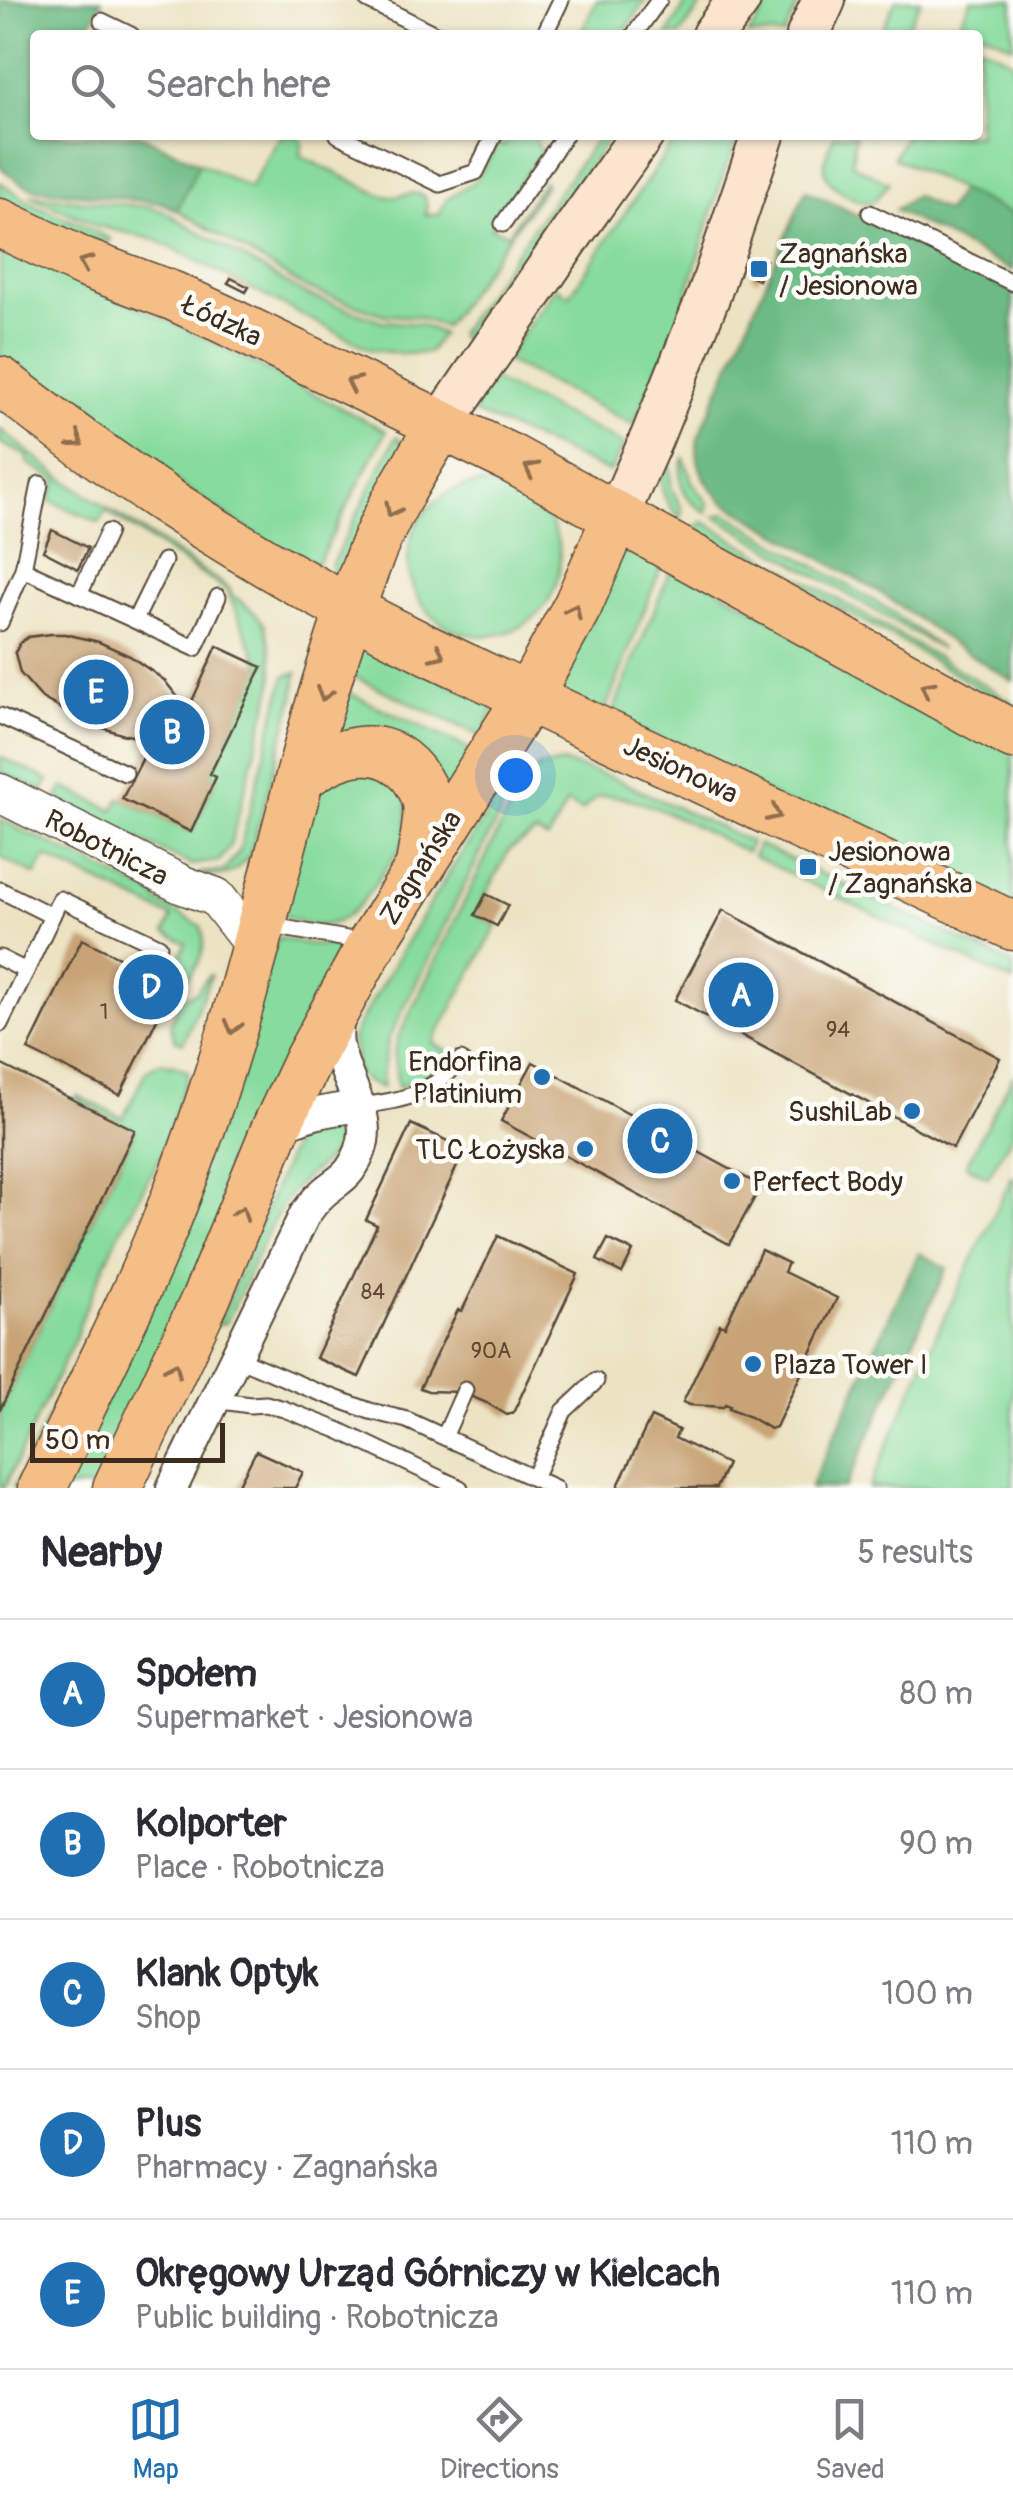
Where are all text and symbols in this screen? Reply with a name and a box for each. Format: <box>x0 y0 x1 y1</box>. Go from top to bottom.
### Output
search box <box>30 30 983 140</box>
icon: search <box>65 58 120 113</box>
text: Search here <box>145 61 331 109</box>
place label: Zagnańska / Jesionowa <box>779 237 918 304</box>
one-way arrow <box>77 255 95 275</box>
marker: Zagnańska / Jesionowa <box>748 258 770 280</box>
street label: Łódzka <box>174 287 267 355</box>
one-way arrow <box>345 376 363 396</box>
one-way arrow <box>66 429 84 447</box>
one-way arrow <box>524 462 542 481</box>
one-way arrow <box>385 499 404 517</box>
one-way arrow <box>562 603 582 621</box>
one-way arrow <box>428 642 446 662</box>
pin: E <box>64 654 128 730</box>
one-way arrow <box>920 681 938 700</box>
one-way arrow <box>315 684 336 701</box>
pin: B <box>140 694 204 770</box>
street label: Jesionowa <box>617 729 743 812</box>
your location <box>490 750 541 801</box>
one-way arrow <box>764 801 782 821</box>
street label: Robotnicza <box>39 802 174 894</box>
street label: Zagnańska <box>372 804 470 932</box>
place label: Jesionowa / Zagnańska <box>828 835 973 902</box>
marker: Jesionowa / Zagnańska <box>797 856 819 878</box>
pin: D <box>118 950 184 1024</box>
pin: A <box>708 958 774 1032</box>
house number: 1 <box>100 998 108 1026</box>
house number: 94 <box>826 1016 850 1044</box>
one-way arrow <box>223 1017 244 1035</box>
place label: Endorfina Platinium <box>408 1045 522 1112</box>
marker: Endorfina Platinium <box>531 1066 553 1088</box>
place label: SushiLab <box>788 1095 892 1130</box>
marker: SushiLab <box>901 1100 923 1122</box>
pin: C <box>628 1104 692 1178</box>
place label: TLC Łożyska <box>416 1133 565 1168</box>
marker: TLC Łożyska <box>574 1138 596 1160</box>
place label: Perfect Body <box>752 1165 903 1200</box>
marker: Perfect Body <box>721 1170 743 1192</box>
one-way arrow <box>230 1205 250 1223</box>
house number: 84 <box>361 1278 385 1306</box>
house number: 90A <box>471 1337 511 1365</box>
place label: Plaza Tower I <box>773 1348 928 1383</box>
marker: Plaza Tower I <box>742 1353 764 1375</box>
one-way arrow <box>162 1361 182 1379</box>
scale bar <box>30 1418 225 1462</box>
text: 50 m <box>45 1423 110 1458</box>
text: Nearby <box>40 1527 162 1579</box>
text: 5 results <box>858 1533 973 1573</box>
text: Społem <box>135 1650 257 1698</box>
text: A <box>62 1674 83 1714</box>
text: 80 m <box>900 1674 973 1714</box>
text: Supermarket · Jesionowa <box>135 1698 473 1738</box>
text: Kolporter <box>135 1800 287 1848</box>
text: B <box>63 1824 82 1864</box>
text: 90 m <box>899 1824 973 1864</box>
text: Place · Robotnicza <box>135 1848 385 1888</box>
text: Klank Optyk <box>135 1950 319 1998</box>
text: C <box>63 1974 82 2014</box>
text: 100 m <box>881 1974 973 2014</box>
text: Shop <box>135 1998 201 2038</box>
text: Plus <box>135 2100 201 2148</box>
text: D <box>62 2124 83 2164</box>
text: 110 m <box>891 2124 973 2164</box>
text: Pharmacy · Zagnańska <box>135 2148 438 2188</box>
text: Okręgowy Urząd Górniczy w Kielcach <box>135 2250 720 2298</box>
text: E <box>64 2274 81 2314</box>
text: 110 m <box>891 2274 973 2314</box>
text: Public building · Robotnicza <box>135 2298 499 2338</box>
tab: Map <box>128 2392 183 2487</box>
tab: Directions <box>440 2392 559 2487</box>
tab: Saved <box>815 2392 885 2487</box>

